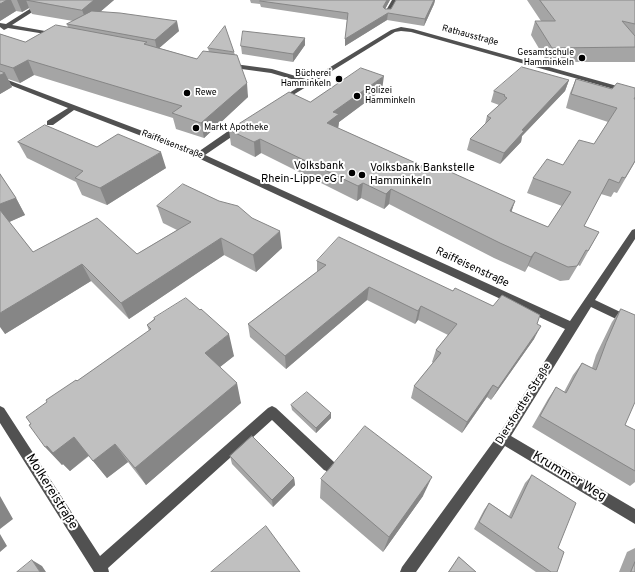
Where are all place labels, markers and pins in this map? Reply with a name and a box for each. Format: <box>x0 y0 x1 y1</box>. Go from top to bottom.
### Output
place label: Gesamtschule Hamminkeln <box>517 48 574 69</box>
marker: Gesamtschule Hamminkeln <box>577 53 587 63</box>
place label: Bücherei Hamminkeln <box>281 69 331 90</box>
marker: Bücherei Hamminkeln <box>334 74 344 84</box>
place label: Polizei Hamminkeln <box>365 86 415 107</box>
marker: Rewe <box>182 88 192 98</box>
place label: Rewe <box>195 88 217 98</box>
marker: Polizei Hamminkeln <box>352 91 362 101</box>
marker: Markt Apotheke <box>191 123 201 133</box>
place label: Markt Apotheke <box>204 123 268 133</box>
place label: Volksbank Rhein-Lippe eG r <box>261 160 344 186</box>
place label: Volksbank Bankstelle Hamminkeln <box>370 162 475 188</box>
marker: Volksbank Rhein-Lippe eG r <box>347 168 357 178</box>
marker: Volksbank Bankstelle Hamminkeln <box>357 170 367 180</box>

